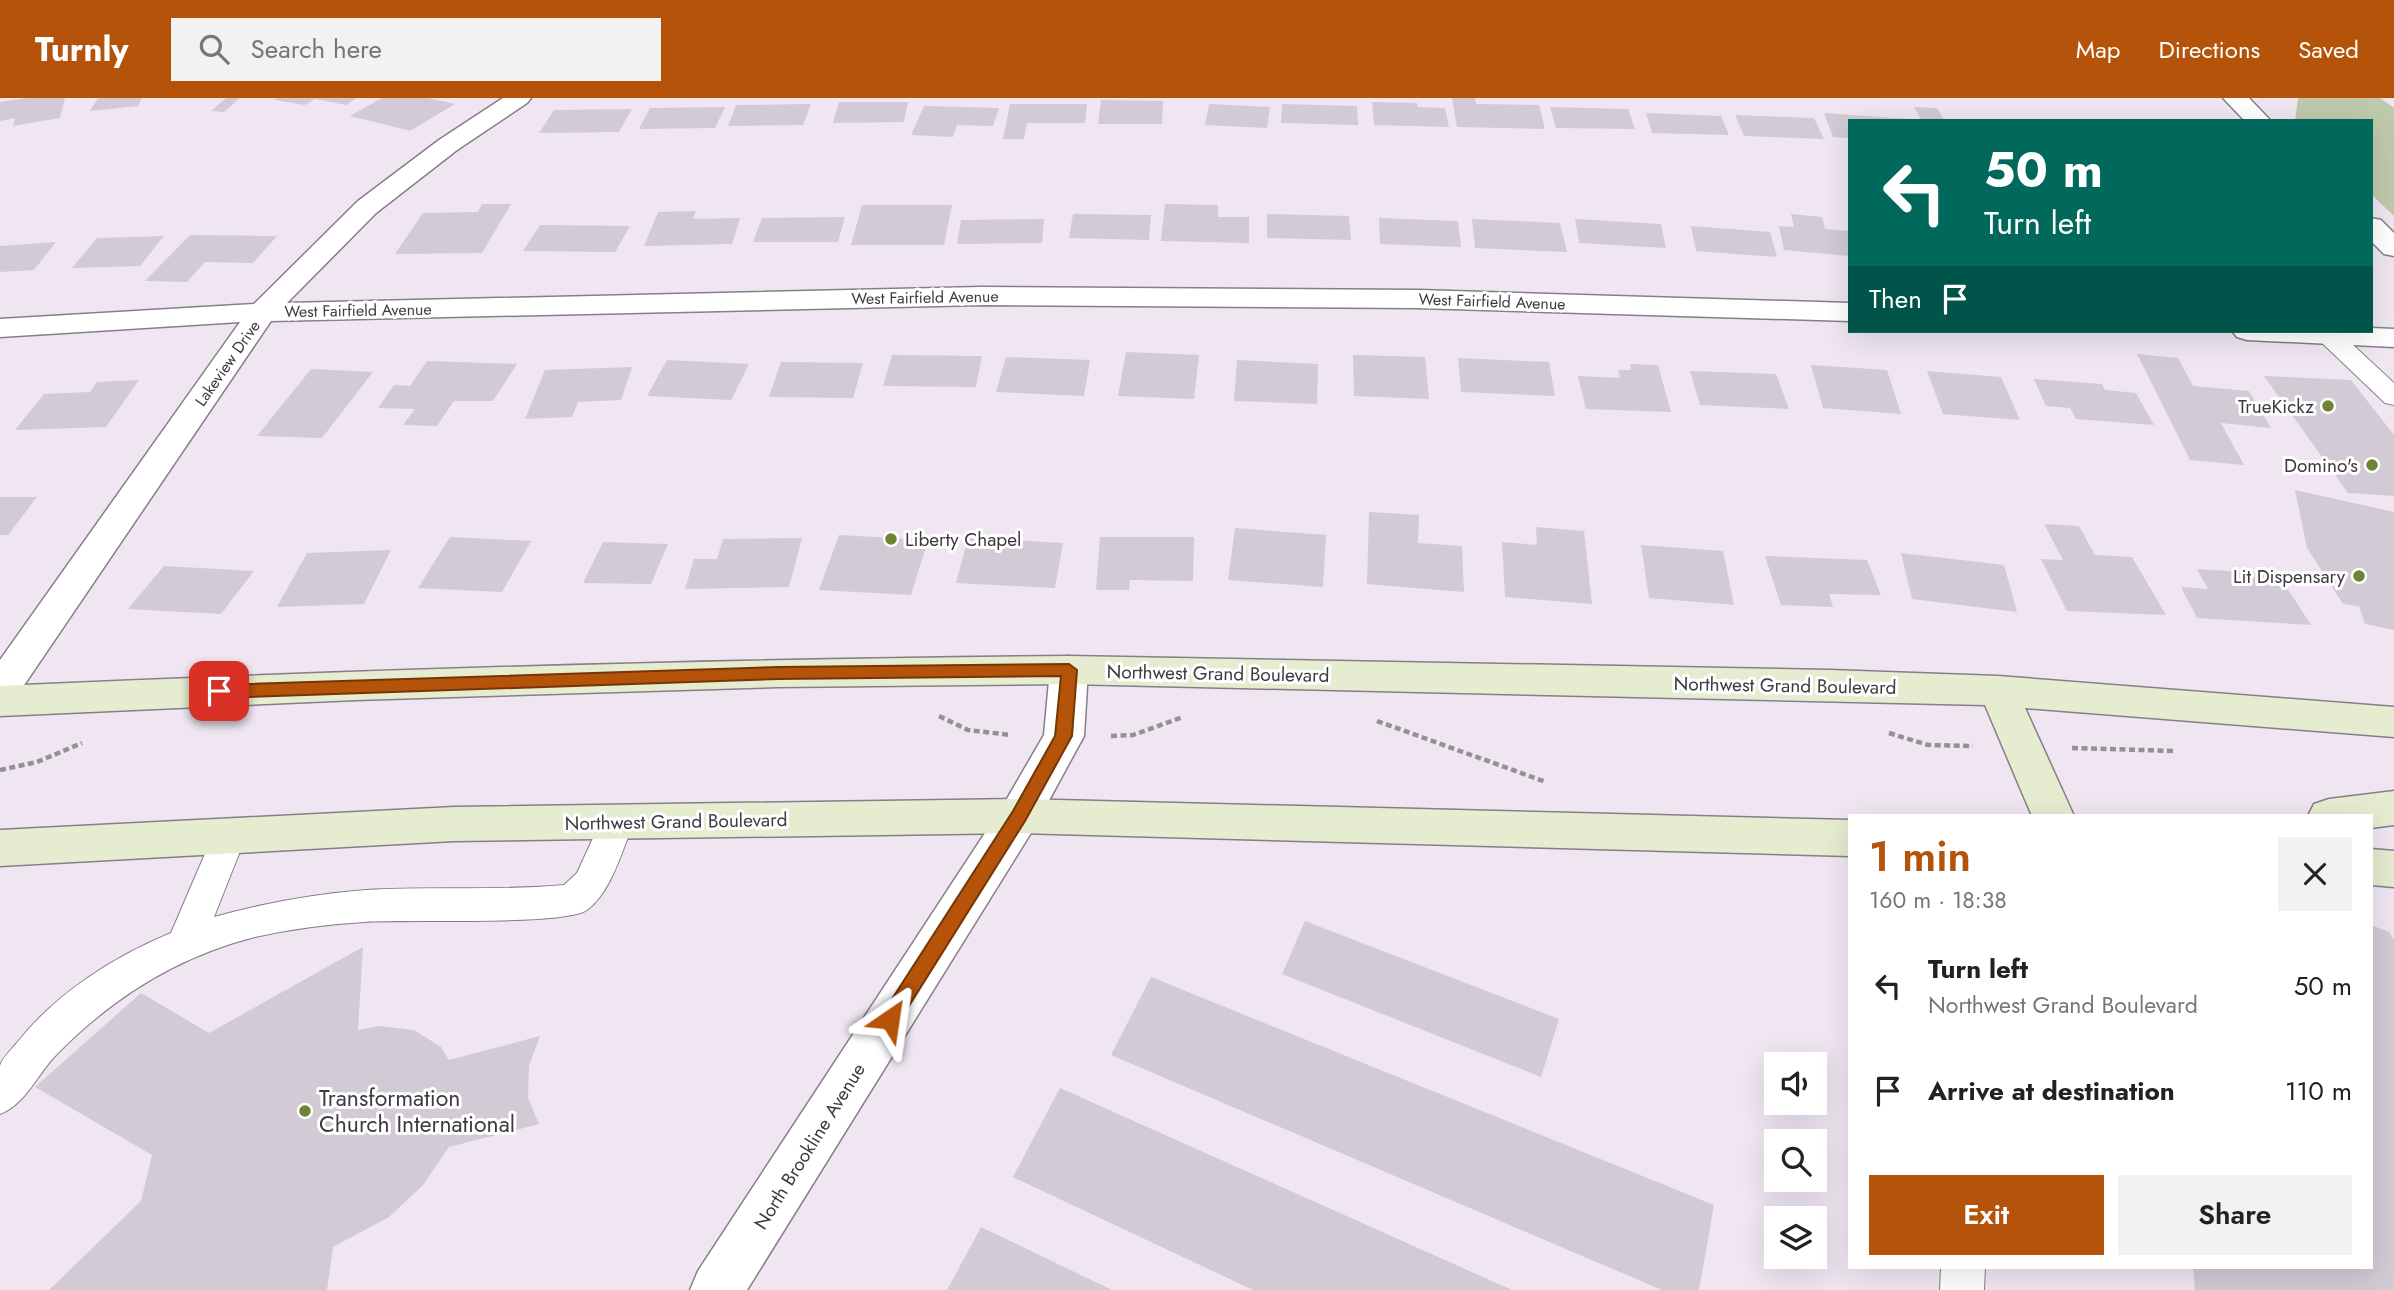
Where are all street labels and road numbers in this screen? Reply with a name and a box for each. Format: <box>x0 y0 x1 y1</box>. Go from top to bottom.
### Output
street label: West Fairfield Avenue <box>851 285 999 310</box>
street label: West Fairfield Avenue <box>1418 287 1566 316</box>
street label: West Fairfield Avenue <box>284 298 432 323</box>
street label: Lakeview Drive <box>189 316 266 411</box>
street label: Northwest Grand Boulevard <box>1106 658 1330 689</box>
street label: Northwest Grand Boulevard <box>1673 670 1897 701</box>
street label: Northwest Grand Boulevard <box>564 806 788 837</box>
street label: North Brookline Avenue <box>747 1058 872 1235</box>

